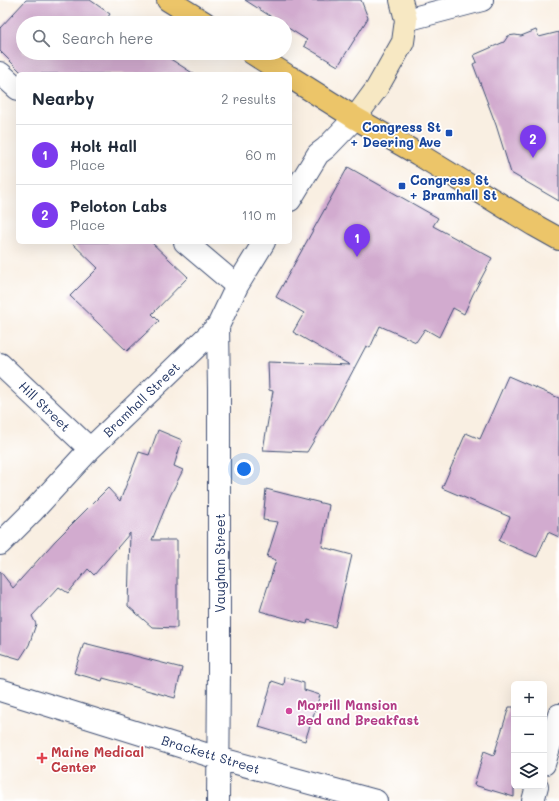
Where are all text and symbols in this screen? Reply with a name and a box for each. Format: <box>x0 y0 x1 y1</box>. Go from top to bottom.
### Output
search box <box>16 16 292 60</box>
icon: search <box>30 27 52 49</box>
text: Search here <box>62 28 153 48</box>
text: Nearby <box>32 87 94 109</box>
text: 2 results <box>221 90 276 107</box>
place label: Congress St + Deering Ave <box>351 118 441 150</box>
pin: 2 <box>520 125 546 158</box>
marker: Congress St + Deering Ave <box>444 128 454 138</box>
text: Holt Hall <box>70 136 137 156</box>
text: 1 <box>42 146 48 163</box>
text: 60 m <box>246 146 276 163</box>
text: Place <box>70 156 105 173</box>
place label: Congress St + Bramhall St <box>410 171 497 203</box>
marker: Congress St + Bramhall St <box>397 181 407 191</box>
text: Peloton Labs <box>70 196 167 216</box>
text: 2 <box>41 206 49 223</box>
text: 110 m <box>242 206 276 223</box>
text: Place <box>70 216 105 233</box>
pin: 1 <box>344 224 370 257</box>
street label: Bramhall Street <box>99 358 183 440</box>
street label: Hill Street <box>16 377 75 435</box>
your location <box>234 459 254 479</box>
street label: Vaughan Street <box>211 513 228 613</box>
map controls <box>511 681 547 789</box>
button: + <box>511 681 547 717</box>
place label: Morrill Mansion Bed and Breakfast <box>297 696 419 728</box>
marker: Morrill Mansion Bed and Breakfast <box>284 706 294 716</box>
button: − <box>511 717 547 753</box>
street label: Brackett Street <box>160 731 263 777</box>
place label: Maine Medical Center <box>51 743 144 775</box>
marker: Maine Medical Center <box>36 752 48 764</box>
button: layers <box>511 753 547 789</box>

